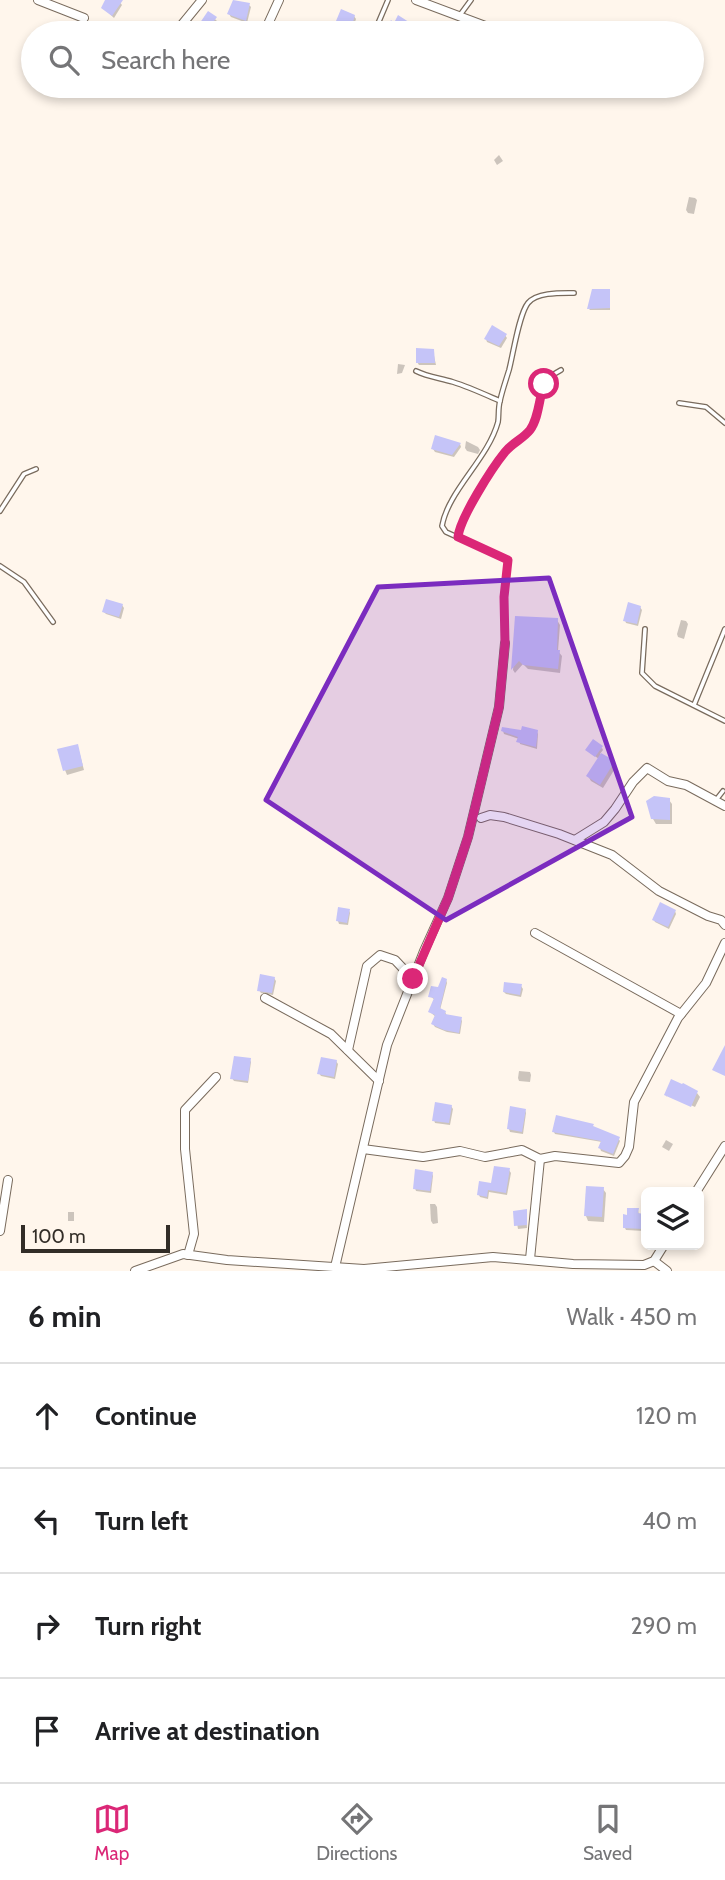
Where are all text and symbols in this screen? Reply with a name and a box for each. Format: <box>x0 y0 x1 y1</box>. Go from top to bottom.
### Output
search box <box>21 21 704 98</box>
icon: search <box>45 41 83 79</box>
text: Search here <box>101 44 230 76</box>
route start <box>528 368 559 399</box>
route end <box>397 963 428 994</box>
map controls <box>641 1187 704 1250</box>
button: layers <box>641 1187 704 1250</box>
scale bar <box>21 1222 170 1254</box>
text: 100 m <box>32 1225 86 1248</box>
text: 6 min <box>28 1298 101 1335</box>
text: Walk · 450 m <box>566 1303 697 1331</box>
icon: ahead <box>28 1397 66 1435</box>
text: Continue <box>95 1400 197 1432</box>
text: 120 m <box>636 1402 697 1430</box>
icon: left <box>28 1502 66 1540</box>
text: Turn left <box>95 1505 188 1537</box>
text: 40 m <box>642 1507 697 1535</box>
icon: right <box>28 1607 66 1645</box>
text: Turn right <box>95 1610 201 1642</box>
text: 290 m <box>630 1612 697 1640</box>
icon: arrive <box>28 1712 66 1750</box>
text: Arrive at destination <box>95 1715 320 1747</box>
tab: Map <box>93 1800 131 1865</box>
tab: Directions <box>316 1800 397 1865</box>
tab: Saved <box>583 1800 632 1865</box>

